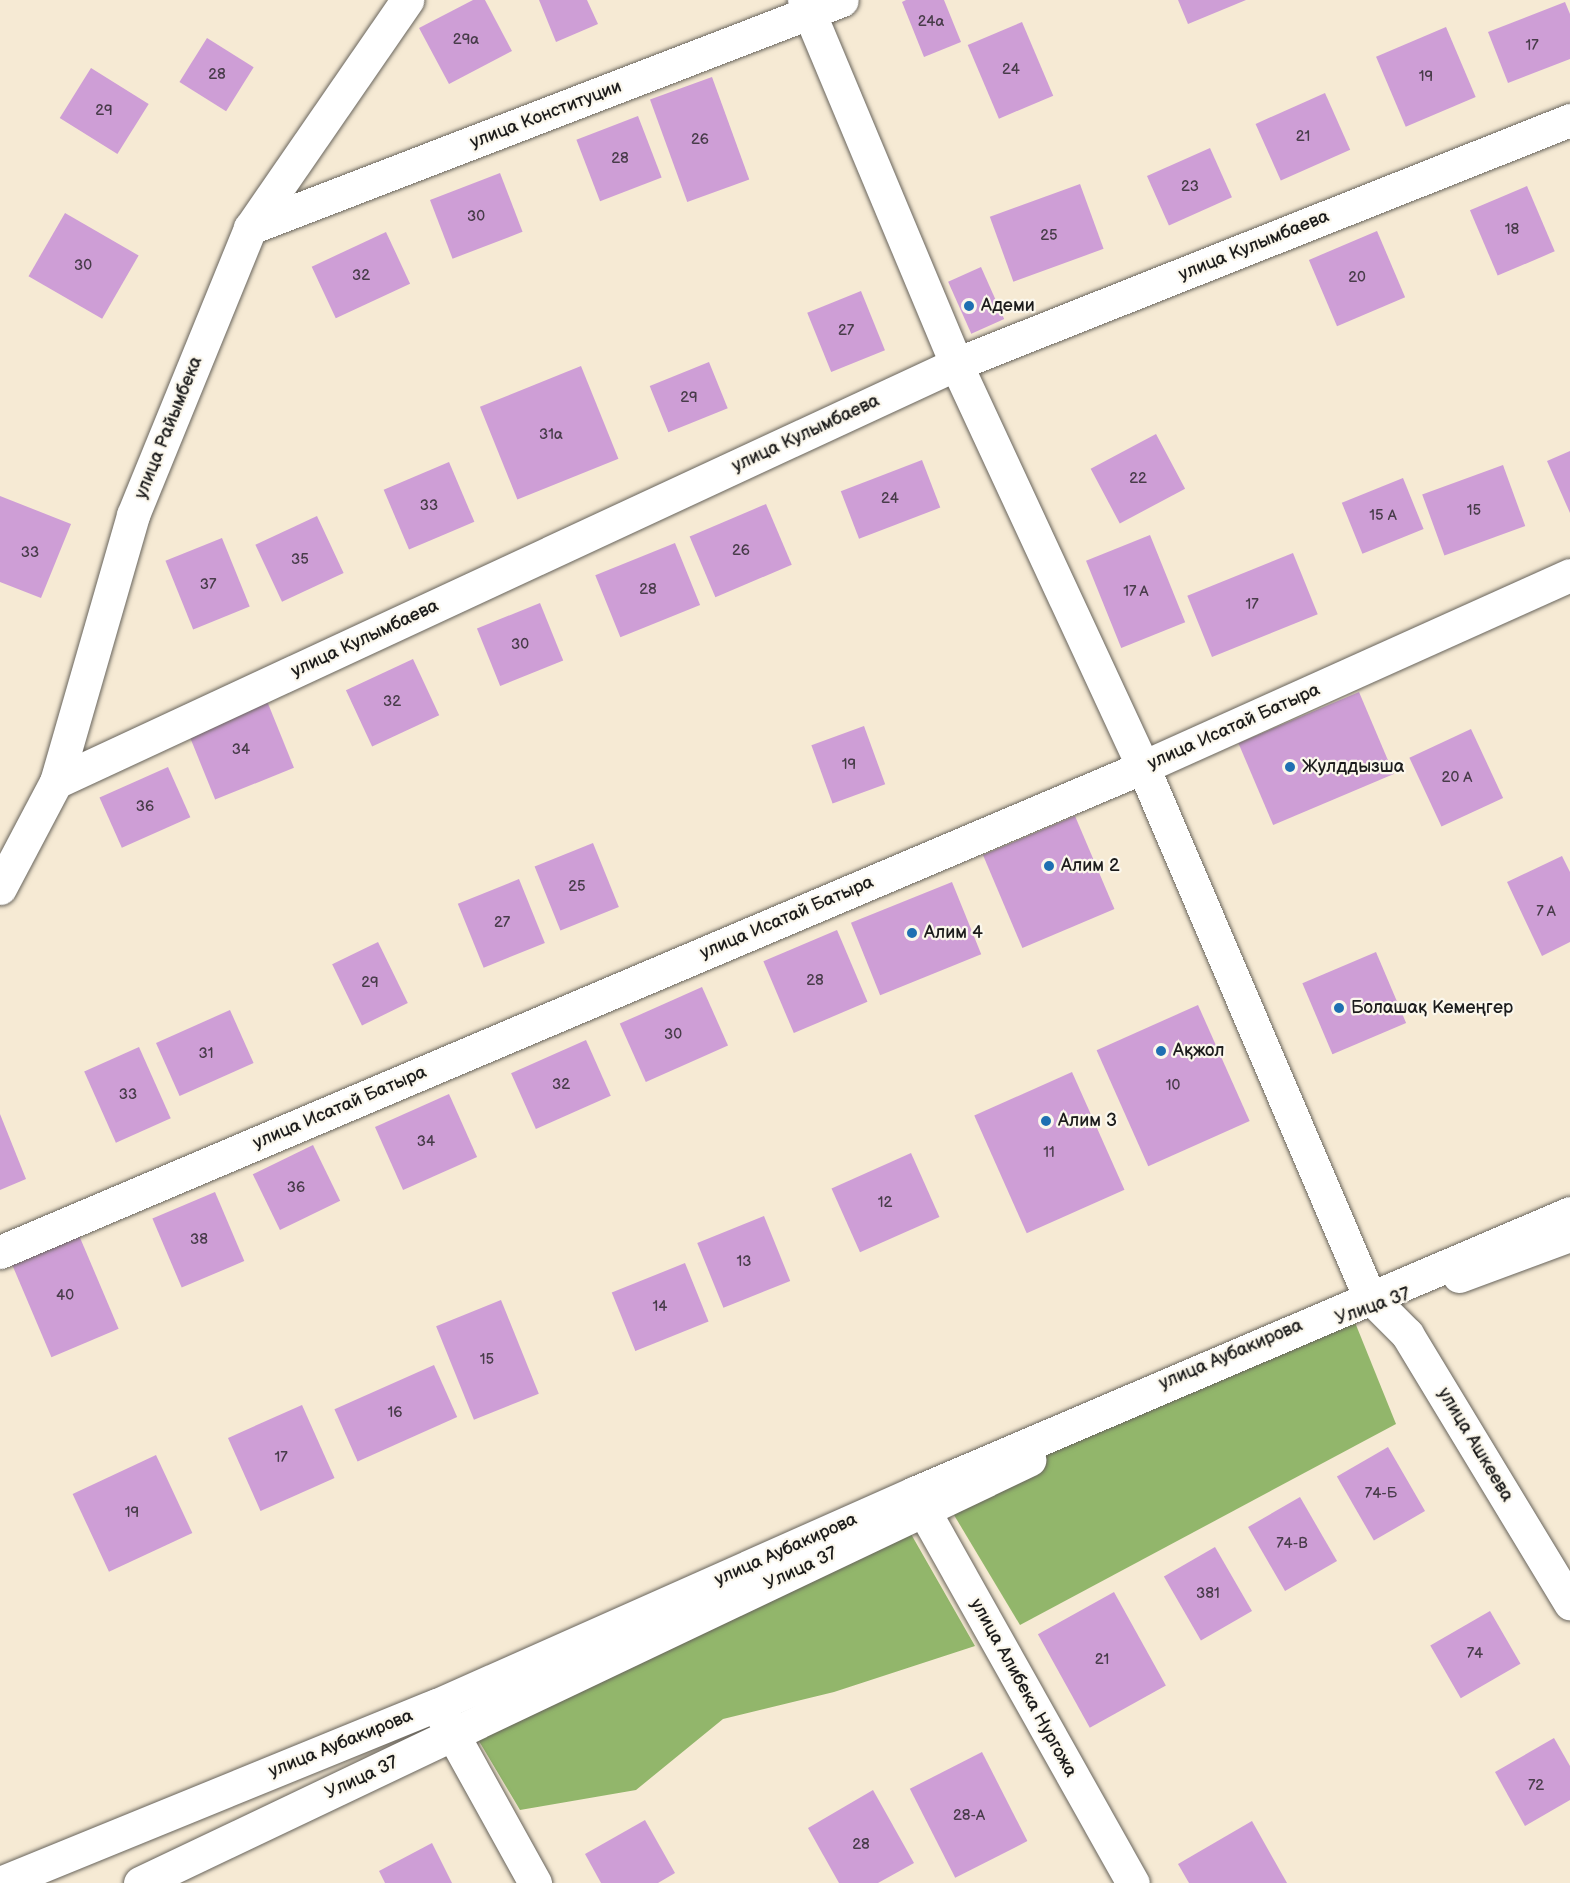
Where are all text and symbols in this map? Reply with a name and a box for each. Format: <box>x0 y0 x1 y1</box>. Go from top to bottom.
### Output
house number: 24а <box>918 13 944 31</box>
house number: 29а <box>453 31 479 49</box>
house number: 17 <box>1525 37 1539 55</box>
house number: 24 <box>1002 61 1020 79</box>
house number: 28 <box>208 66 226 84</box>
house number: 19 <box>1419 68 1433 86</box>
street label: улица Конституции <box>467 76 625 154</box>
house number: 29 <box>95 102 113 120</box>
house number: 21 <box>1296 128 1310 146</box>
house number: 26 <box>691 131 709 149</box>
house number: 28 <box>611 150 629 168</box>
house number: 23 <box>1181 178 1199 196</box>
street label: улица Кулымбаева <box>1176 206 1332 286</box>
house number: 30 <box>467 208 485 226</box>
house number: 18 <box>1505 221 1519 239</box>
house number: 25 <box>1040 227 1058 245</box>
house number: 30 <box>74 257 92 275</box>
house number: 32 <box>352 267 370 285</box>
house number: 20 <box>1348 269 1366 287</box>
place label: Адеми <box>981 295 1035 317</box>
marker: Адеми <box>962 299 976 313</box>
house number: 27 <box>838 322 854 340</box>
street label: улица Райымбека <box>131 354 207 502</box>
house number: 29 <box>680 389 698 407</box>
street label: улица Кулымбаева <box>729 390 883 478</box>
house number: 31а <box>539 426 563 444</box>
house number: 22 <box>1129 470 1147 488</box>
house number: 24 <box>881 490 899 508</box>
house number: 33 <box>420 497 438 515</box>
house number: 15 <box>1467 502 1481 520</box>
house number: 15 А <box>1369 507 1397 525</box>
house number: 26 <box>732 542 750 560</box>
house number: 33 <box>21 544 39 562</box>
house number: 35 <box>291 551 309 569</box>
house number: 37 <box>200 576 216 594</box>
house number: 28 <box>639 581 657 599</box>
house number: 17 А <box>1123 583 1149 601</box>
street label: улица Кулымбаева <box>288 595 442 683</box>
house number: 17 <box>1245 596 1259 614</box>
house number: 30 <box>511 636 529 654</box>
street label: улица Исатай Батыра <box>1144 679 1324 775</box>
house number: 32 <box>383 693 401 711</box>
house number: 34 <box>232 741 250 759</box>
house number: 19 <box>842 756 856 774</box>
place label: Жулддызша <box>1302 756 1404 778</box>
marker: Жулддызша <box>1283 760 1297 774</box>
house number: 20 А <box>1442 769 1472 787</box>
house number: 36 <box>136 798 154 816</box>
place label: Алим 2 <box>1061 855 1120 877</box>
marker: Алим 2 <box>1042 859 1056 873</box>
street label: улица Исатай Батыра <box>697 872 877 964</box>
house number: 25 <box>568 878 586 896</box>
house number: 7 А <box>1536 903 1556 921</box>
house number: 27 <box>494 914 510 932</box>
place label: Алим 4 <box>924 922 983 944</box>
marker: Алим 4 <box>905 926 919 940</box>
house number: 28 <box>806 972 824 990</box>
house number: 29 <box>361 974 379 992</box>
place label: Болашақ Кемеңгер <box>1351 997 1513 1019</box>
marker: Болашақ Кемеңгер <box>1332 1001 1346 1015</box>
house number: 30 <box>664 1026 682 1044</box>
place label: Ақжол <box>1173 1040 1225 1062</box>
marker: Ақжол <box>1154 1044 1168 1058</box>
house number: 31 <box>198 1045 214 1063</box>
street label: улица Исатай Батыра <box>250 1062 430 1154</box>
house number: 32 <box>552 1076 570 1094</box>
house number: 10 <box>1166 1077 1180 1095</box>
house number: 33 <box>119 1086 137 1104</box>
place label: Алим 3 <box>1058 1110 1117 1132</box>
marker: Алим 3 <box>1039 1114 1053 1128</box>
house number: 34 <box>417 1133 435 1151</box>
house number: 11 <box>1043 1144 1055 1162</box>
house number: 36 <box>287 1179 305 1197</box>
house number: 12 <box>878 1194 892 1212</box>
house number: 38 <box>190 1231 208 1249</box>
house number: 13 <box>736 1253 752 1271</box>
street label: Улица 37 <box>1333 1284 1413 1330</box>
house number: 40 <box>56 1287 74 1305</box>
house number: 14 <box>653 1298 667 1316</box>
street label: улица Аубакирова <box>1156 1315 1306 1395</box>
house number: 15 <box>480 1351 494 1369</box>
street label: улица Ашкеева <box>1432 1384 1518 1506</box>
house number: 16 <box>388 1404 402 1422</box>
house number: 17 <box>274 1449 288 1467</box>
house number: 74-Б <box>1365 1485 1397 1503</box>
house number: 19 <box>125 1504 139 1522</box>
street label: улица Аубакирова <box>711 1509 861 1591</box>
house number: 74-В <box>1276 1535 1308 1553</box>
street label: Улица 37 <box>761 1543 841 1595</box>
house number: 381 <box>1196 1585 1220 1603</box>
street label: улица Алибека Нургожа <box>965 1595 1081 1781</box>
house number: 74 <box>1467 1645 1483 1663</box>
house number: 21 <box>1095 1651 1109 1669</box>
street label: улица Аубакирова <box>266 1705 416 1783</box>
street label: Улица 37 <box>322 1752 402 1804</box>
house number: 72 <box>1528 1777 1544 1795</box>
house number: 28-А <box>953 1807 985 1825</box>
house number: 28 <box>852 1836 870 1854</box>

